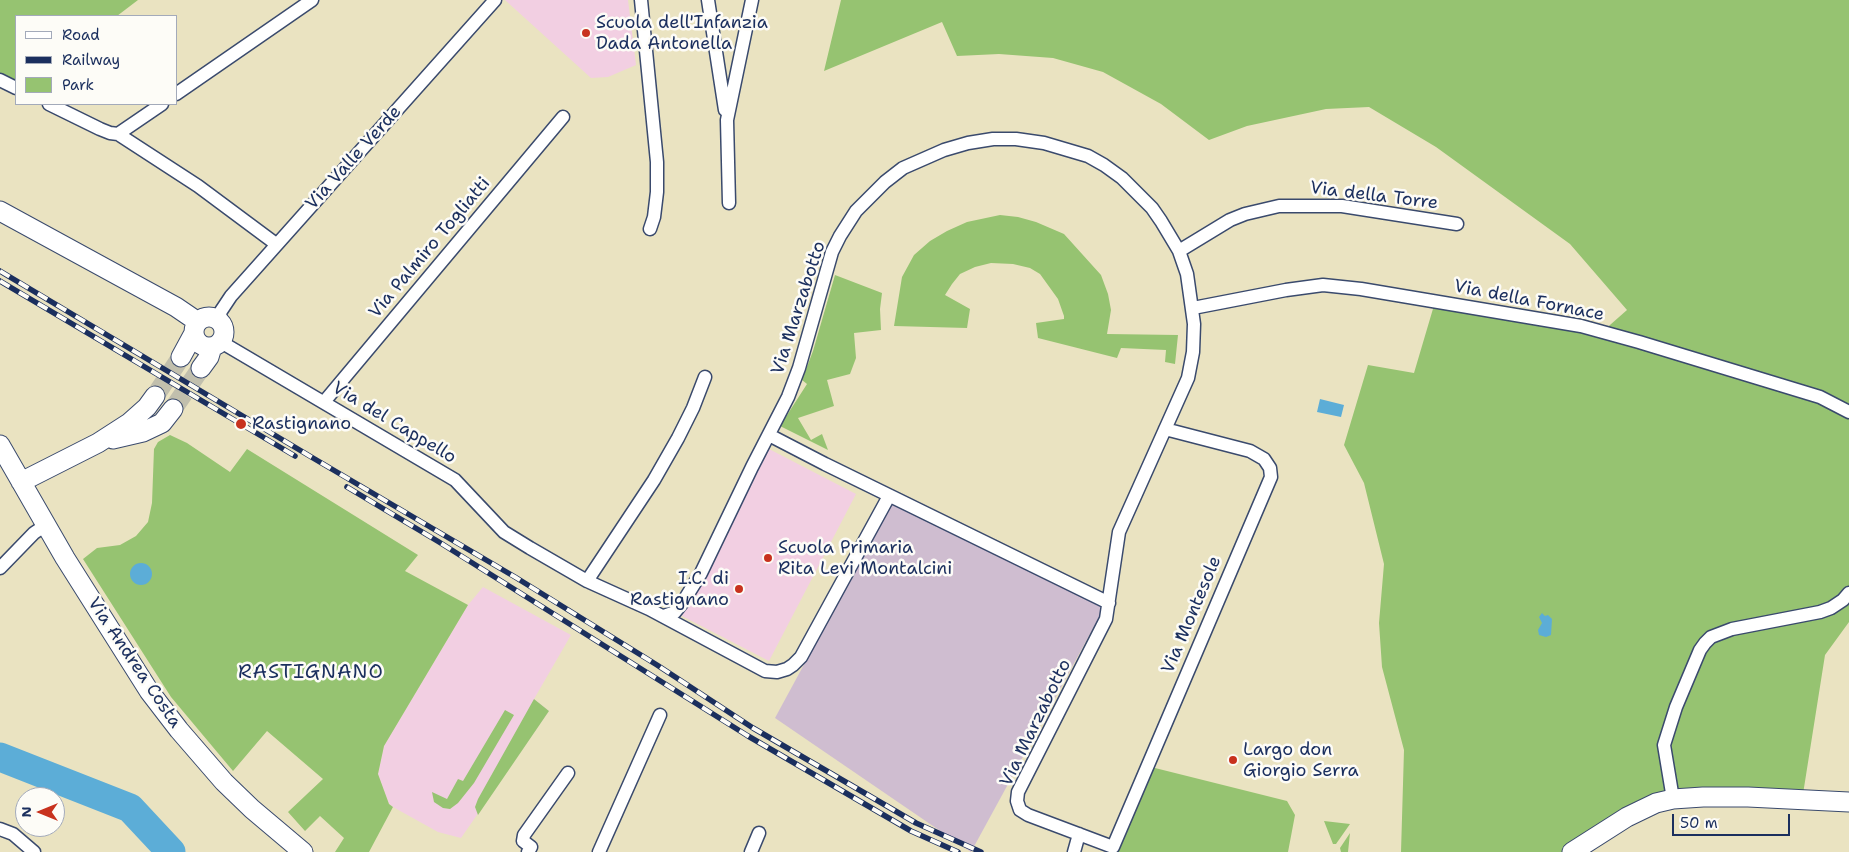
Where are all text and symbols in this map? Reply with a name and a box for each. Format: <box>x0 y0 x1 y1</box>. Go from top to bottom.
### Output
place label: Scuola dell'Infanzia Dada Antonella <box>596 12 768 54</box>
legend <box>15 15 178 105</box>
text: Road <box>62 25 100 45</box>
marker: Scuola dell'Infanzia Dada Antonella <box>580 27 592 39</box>
text: Railway <box>62 50 120 70</box>
text: Park <box>62 75 94 95</box>
street label: Via Valle Verde <box>302 101 406 215</box>
street label: Via Palmiro Togliatti <box>365 173 495 323</box>
street label: Via della Torre <box>1309 177 1439 215</box>
street label: Via Marzabotto <box>767 239 831 377</box>
street label: Via della Fornace <box>1452 276 1606 326</box>
street label: Via del Cappello <box>328 377 460 469</box>
place label: Rastignano <box>252 413 351 435</box>
marker: Rastignano <box>234 417 248 431</box>
place label: Scuola Primaria Rita Levi Montalcini <box>778 537 952 580</box>
marker: Scuola Primaria Rita Levi Montalcini <box>762 552 774 564</box>
street label: Via Montesole <box>1158 553 1226 677</box>
place label: I.C. di Rastignano <box>630 568 729 610</box>
marker: I.C. di Rastignano <box>733 583 745 595</box>
street label: Via Andrea Costa <box>82 594 186 732</box>
street label: Via Marzabotto <box>996 656 1076 790</box>
district label: RASTIGNANO <box>237 661 385 685</box>
place label: Largo don Giorgio Serra <box>1243 739 1359 782</box>
marker: Largo don Giorgio Serra <box>1227 754 1239 766</box>
north arrow <box>15 787 65 837</box>
scale bar <box>1674 804 1792 836</box>
text: N <box>17 806 35 818</box>
text: 50 m <box>1680 813 1718 833</box>

